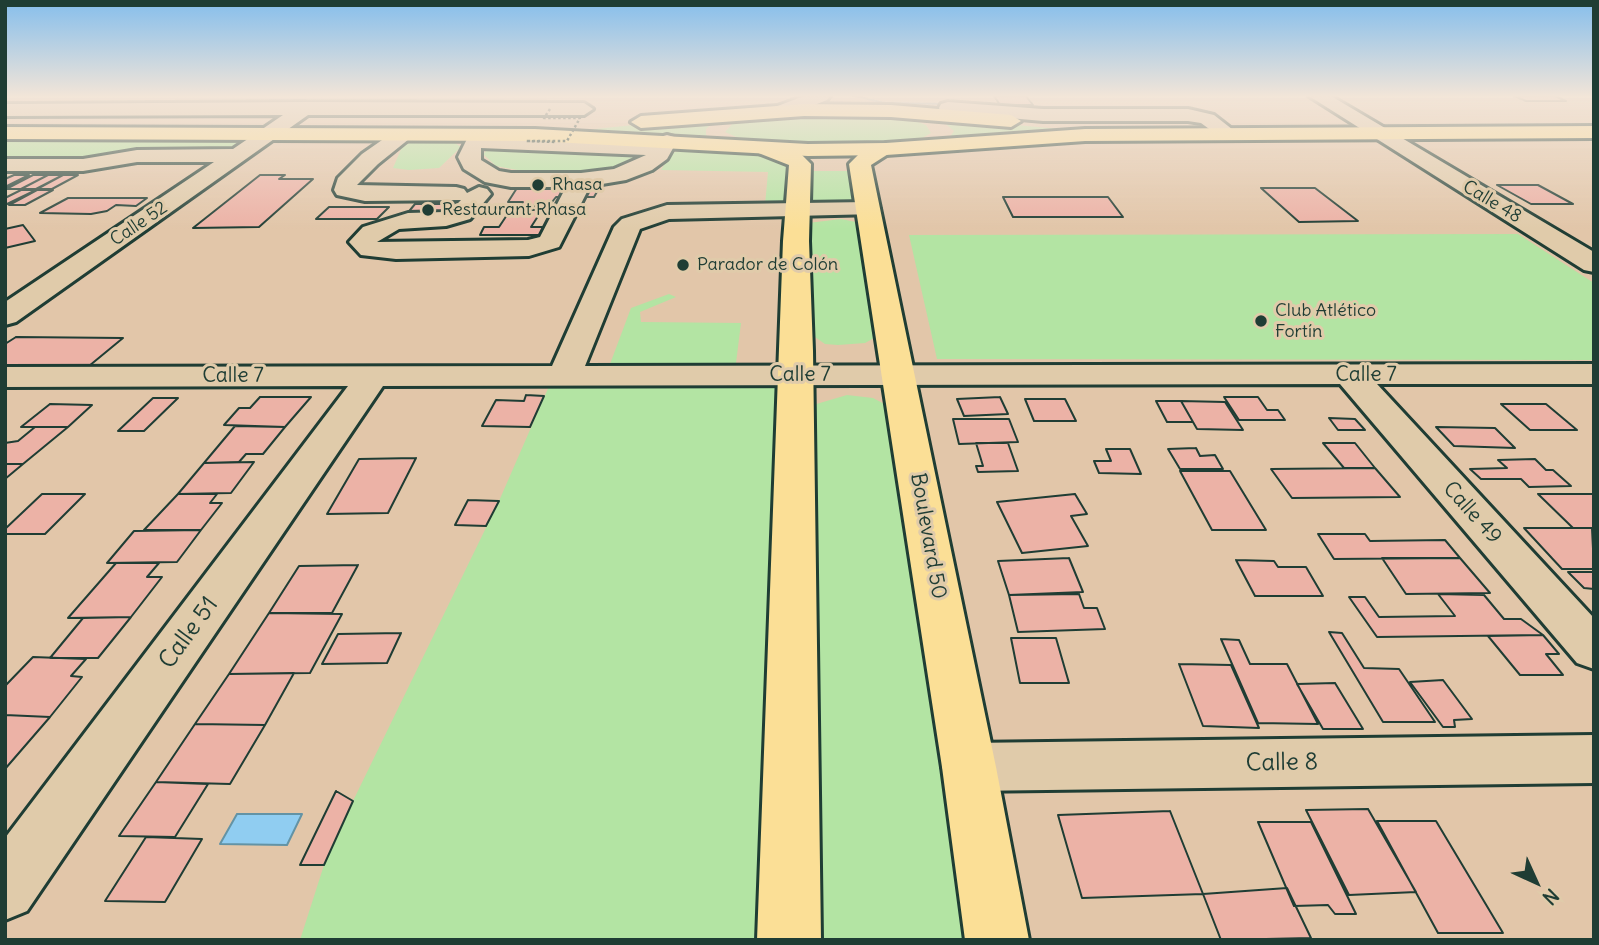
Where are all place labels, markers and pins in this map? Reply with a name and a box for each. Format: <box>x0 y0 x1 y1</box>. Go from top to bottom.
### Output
place label: Rhasa <box>552 174 603 196</box>
marker: Rhasa <box>530 177 546 193</box>
place label: Restaurant Rhasa <box>442 199 586 221</box>
marker: Restaurant Rhasa <box>420 202 436 218</box>
place label: Parador de Colón <box>697 254 838 276</box>
marker: Parador de Colón <box>675 257 691 273</box>
place label: Club Atlético Fortín <box>1275 300 1376 342</box>
marker: Club Atlético Fortín <box>1253 313 1269 329</box>

